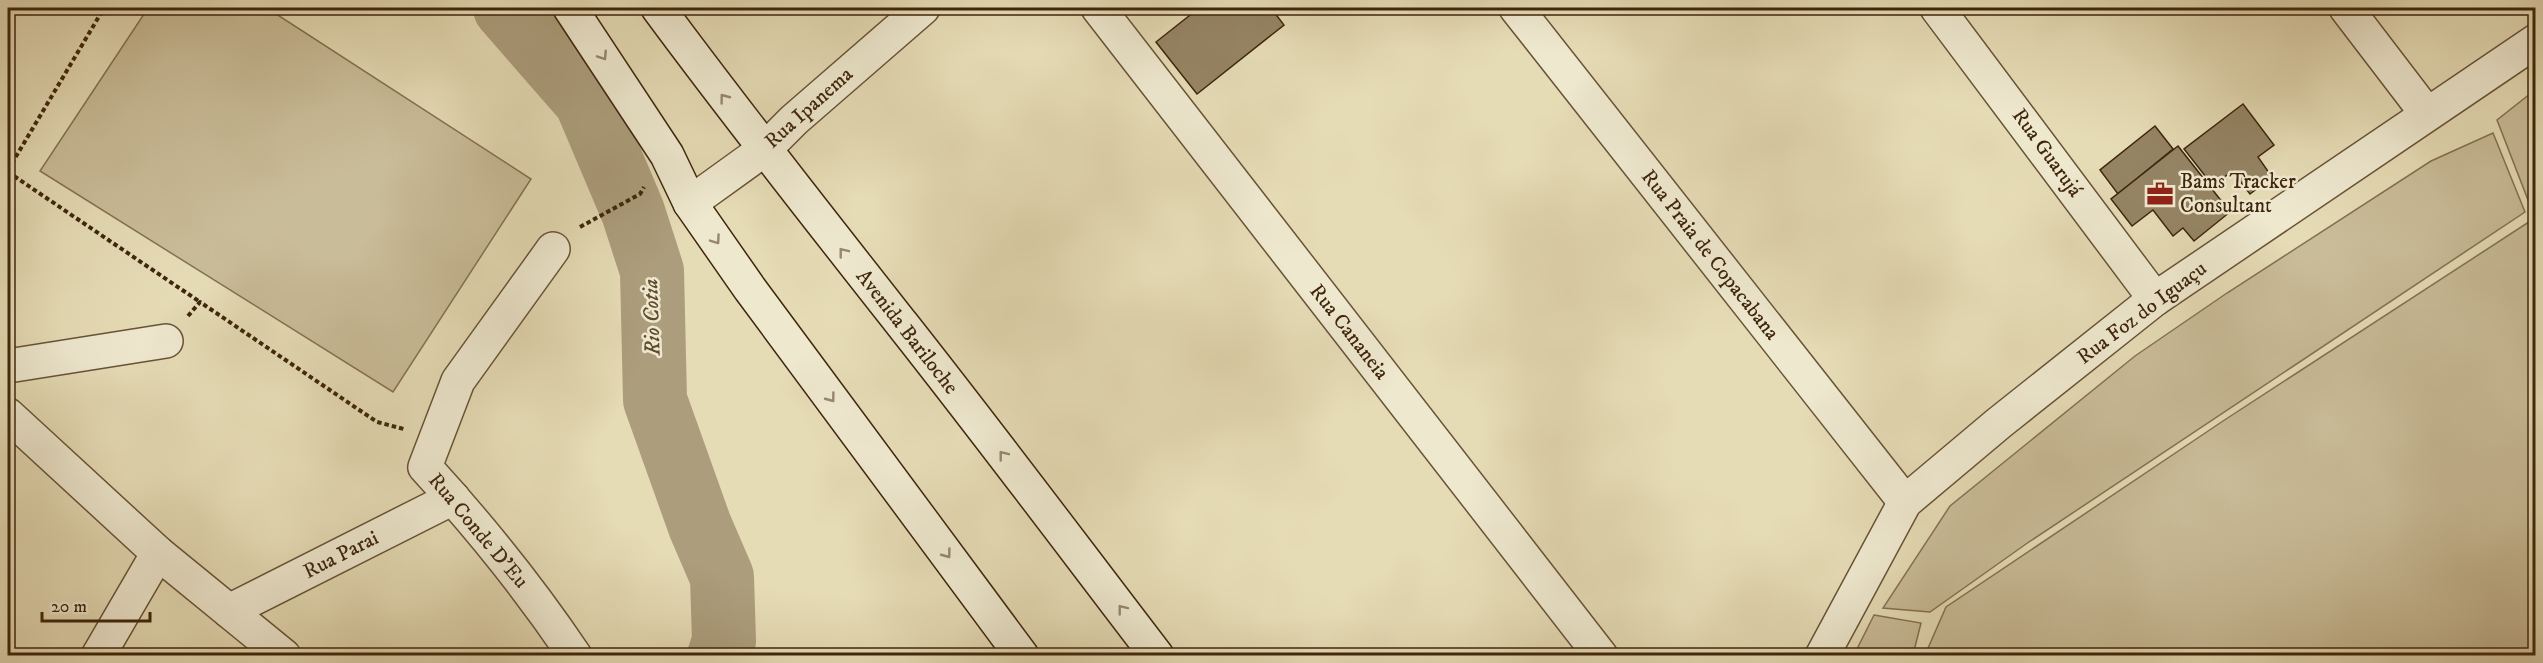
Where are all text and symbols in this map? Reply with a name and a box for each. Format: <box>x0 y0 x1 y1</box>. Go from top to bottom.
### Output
one-way arrow <box>595 50 606 61</box>
street label: Rua Ipanema <box>760 62 859 154</box>
one-way arrow <box>720 93 731 104</box>
street label: Rua Guarujá <box>2006 104 2088 202</box>
street label: Rua Praia de Copacabana <box>1635 165 1785 345</box>
place label: Bams Tracker Consultant <box>2180 169 2296 219</box>
office icon: Bams Tracker Consultant <box>2145 179 2175 209</box>
one-way arrow <box>709 233 720 244</box>
one-way arrow <box>840 248 851 259</box>
street label: Rua Foz do Iguaçu <box>2072 256 2212 370</box>
street label: Avenida Bariloche <box>850 264 964 400</box>
water label: Rio Cotia <box>637 278 667 357</box>
street label: Rua Cananeia <box>1304 279 1394 385</box>
one-way arrow <box>823 391 834 402</box>
one-way arrow <box>999 450 1010 461</box>
street label: Rua Conde D'Eu <box>422 468 534 594</box>
street label: Rua Parai <box>299 525 383 585</box>
one-way arrow <box>939 548 950 559</box>
scale bar <box>42 585 150 623</box>
text: 20 m <box>51 596 87 618</box>
one-way arrow <box>1118 605 1129 616</box>

